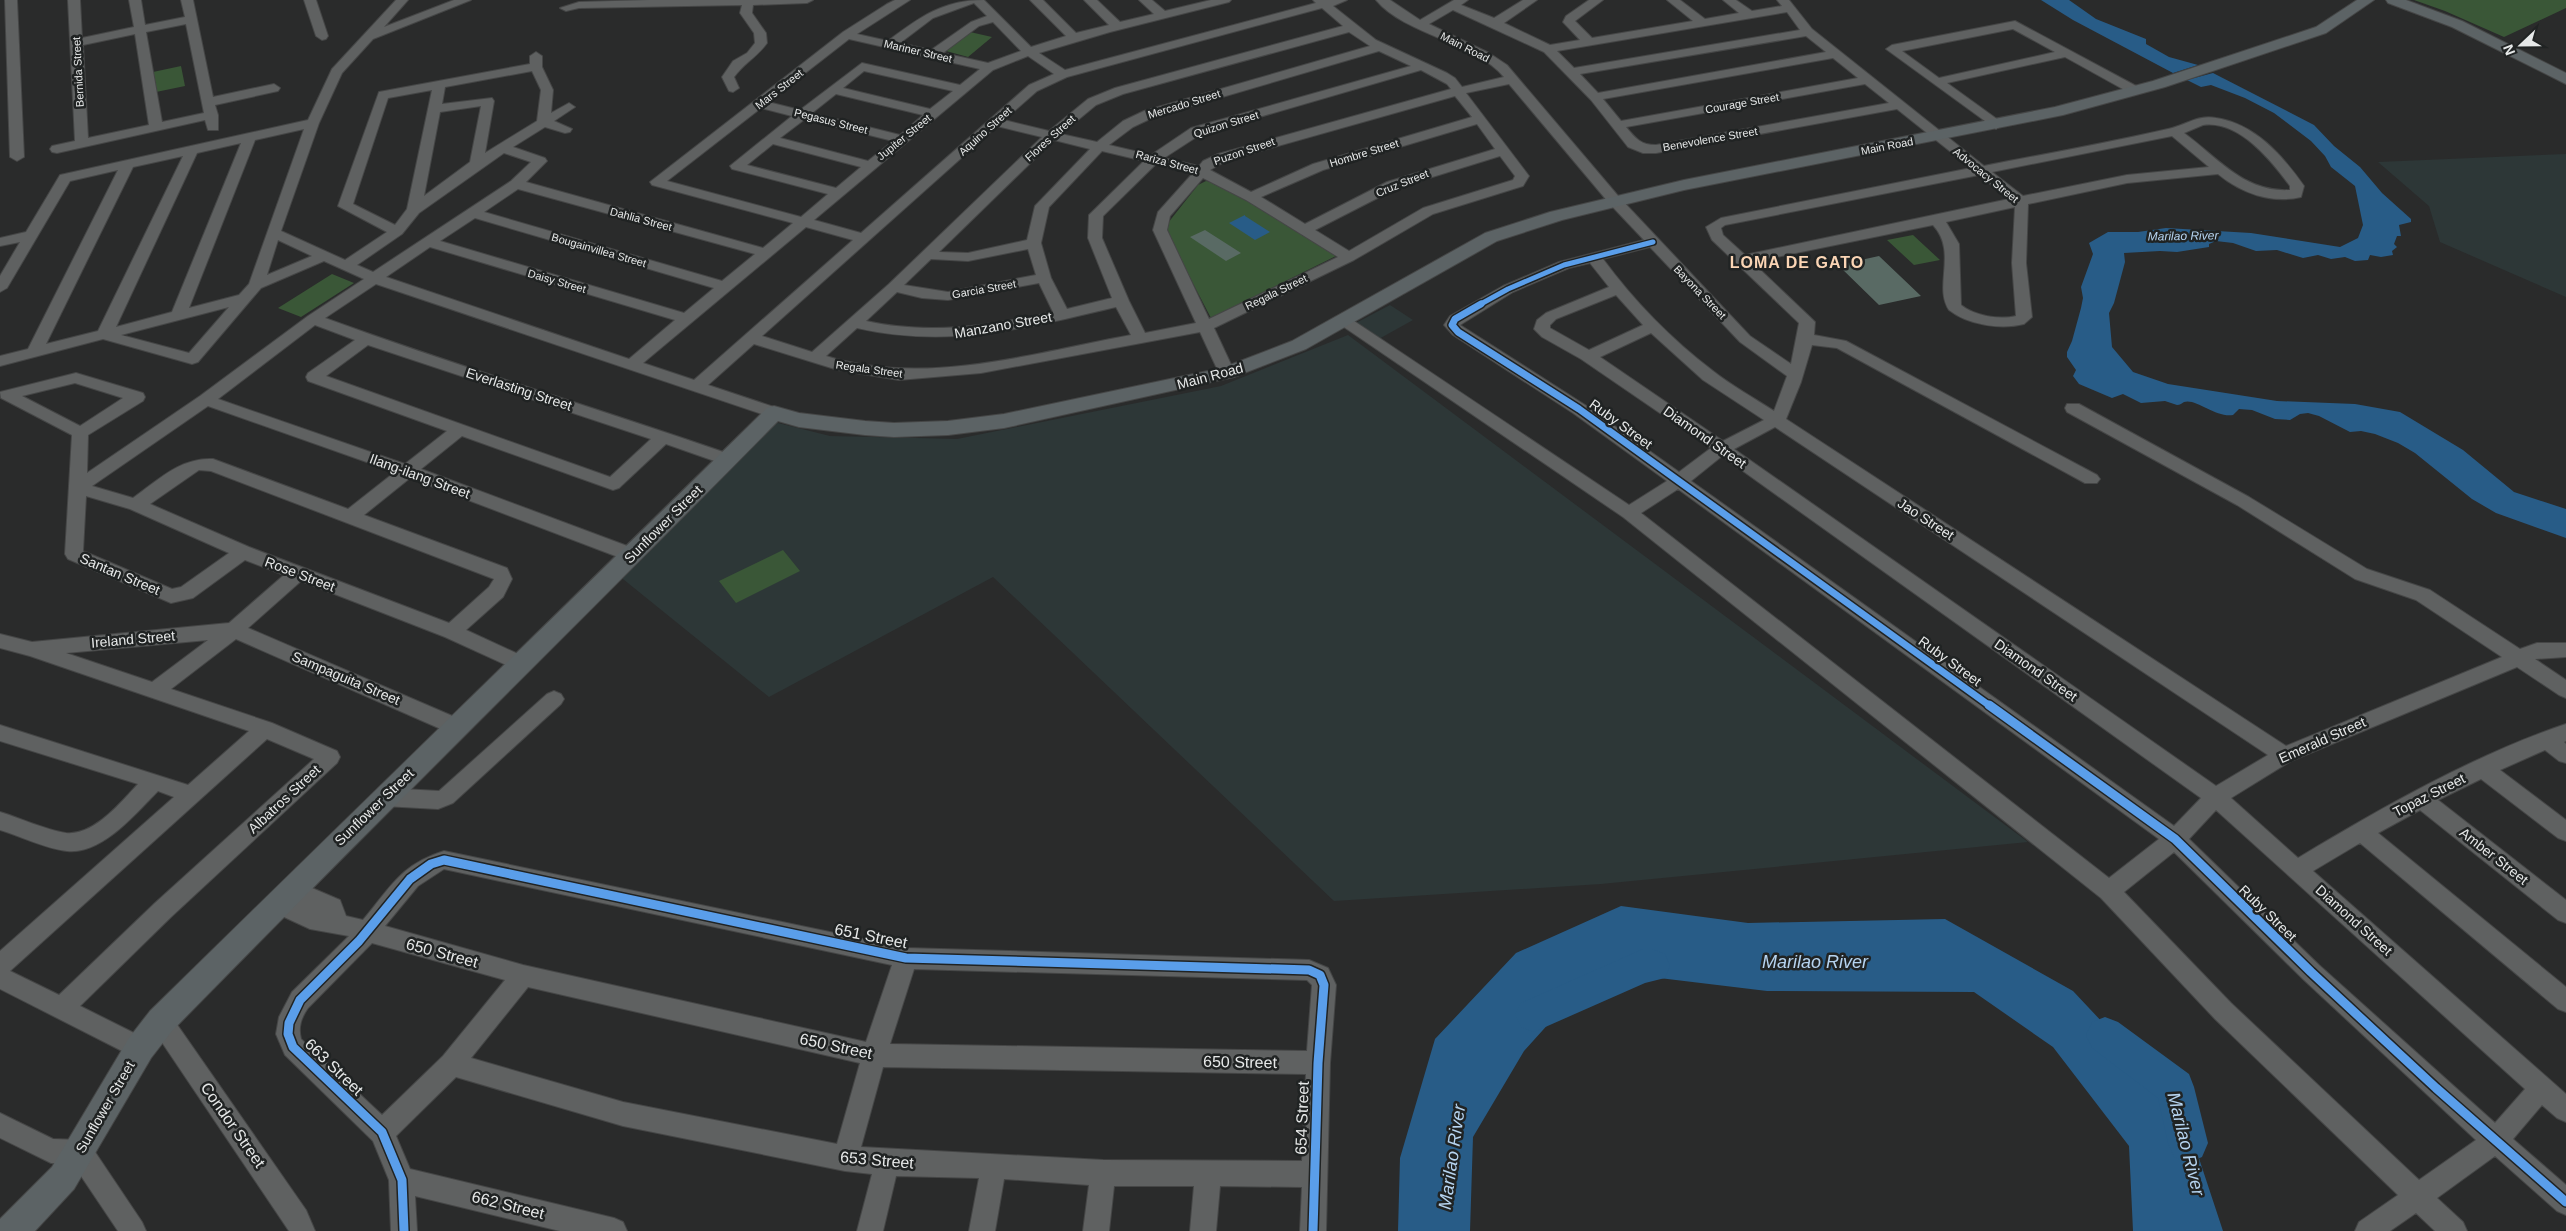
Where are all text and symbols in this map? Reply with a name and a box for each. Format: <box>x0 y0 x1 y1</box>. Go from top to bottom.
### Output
north arrow <box>2496 20 2546 70</box>
street label: Main Road <box>1439 30 1491 64</box>
street label: Bernida Street <box>70 37 86 107</box>
street label: Mariner Street <box>883 37 953 65</box>
text: N <box>2500 42 2518 58</box>
street label: Mars Street <box>753 67 805 111</box>
street label: Mercado Street <box>1146 87 1222 121</box>
street label: Courage Street <box>1704 91 1780 115</box>
street label: Aquino Street <box>956 104 1014 158</box>
street label: Pegasus Street <box>793 106 869 136</box>
street label: Quizon Street <box>1192 108 1260 140</box>
street label: Jupiter Street <box>875 112 933 162</box>
street label: Flores Street <box>1023 112 1077 164</box>
street label: Benevolence Street <box>1662 125 1758 153</box>
street label: Puzon Street <box>1212 135 1276 167</box>
street label: Main Road <box>1860 135 1914 157</box>
street label: Hombre Street <box>1328 137 1400 169</box>
street label: Advocacy Street <box>1951 145 2021 205</box>
street label: Rariza Street <box>1134 148 1200 176</box>
street label: Cruz Street <box>1374 167 1430 199</box>
street label: Dahlia Street <box>609 205 673 233</box>
water label: Marilao River <box>2148 228 2219 244</box>
street label: Bougainvillea Street <box>550 231 648 269</box>
district label: LOMA DE GATO <box>1730 254 1864 271</box>
street label: Bayona Street <box>1671 263 1729 321</box>
street label: Daisy Street <box>527 267 587 295</box>
street label: Regala Street <box>1243 272 1309 312</box>
street label: Garcia Street <box>951 277 1017 301</box>
street label: Manzano Street <box>953 309 1053 341</box>
street label: Regala Street <box>835 358 903 380</box>
street label: Main Road <box>1175 360 1245 392</box>
street label: Everlasting Street <box>464 364 574 414</box>
street label: Ruby Street <box>1586 396 1656 452</box>
street label: Diamond Street <box>1661 403 1750 472</box>
street label: Ilang-ilang Street <box>368 450 473 502</box>
street label: Sunflower Street <box>621 482 705 566</box>
street label: Jao Street <box>1895 495 1957 543</box>
street label: Santan Street <box>77 550 163 598</box>
street label: Rose Street <box>263 553 337 595</box>
street label: Ireland Street <box>90 627 176 651</box>
street label: Ruby Street <box>1915 633 1985 689</box>
street label: Diamond Street <box>1992 636 2081 705</box>
street label: Sampaguita Street <box>289 648 403 708</box>
street label: Emerald Street <box>2276 714 2368 766</box>
street label: Albatros Street <box>245 762 323 836</box>
street label: Sunflower Street <box>331 765 417 849</box>
street label: Topaz Street <box>2390 770 2468 820</box>
street label: Amber Street <box>2457 824 2532 888</box>
street label: Ruby Street <box>2236 882 2300 945</box>
street label: Diamond Street <box>2312 882 2396 959</box>
street label: 651 Street <box>833 921 909 951</box>
street label: 650 Street <box>404 935 480 971</box>
water label: Marilao River <box>1762 952 1869 972</box>
street label: 650 Street <box>798 1030 874 1062</box>
street label: 663 Street <box>302 1035 367 1099</box>
street label: 650 Street <box>1203 1053 1278 1071</box>
street label: Sunflower Street <box>72 1058 138 1156</box>
street label: Condor Street <box>197 1079 269 1171</box>
street label: 654 Street <box>1292 1080 1312 1155</box>
water label: Marilao River <box>2163 1090 2209 1199</box>
water label: Marilao River <box>1435 1102 1469 1211</box>
street label: 653 Street <box>839 1148 915 1172</box>
street label: 662 Street <box>470 1188 546 1222</box>

